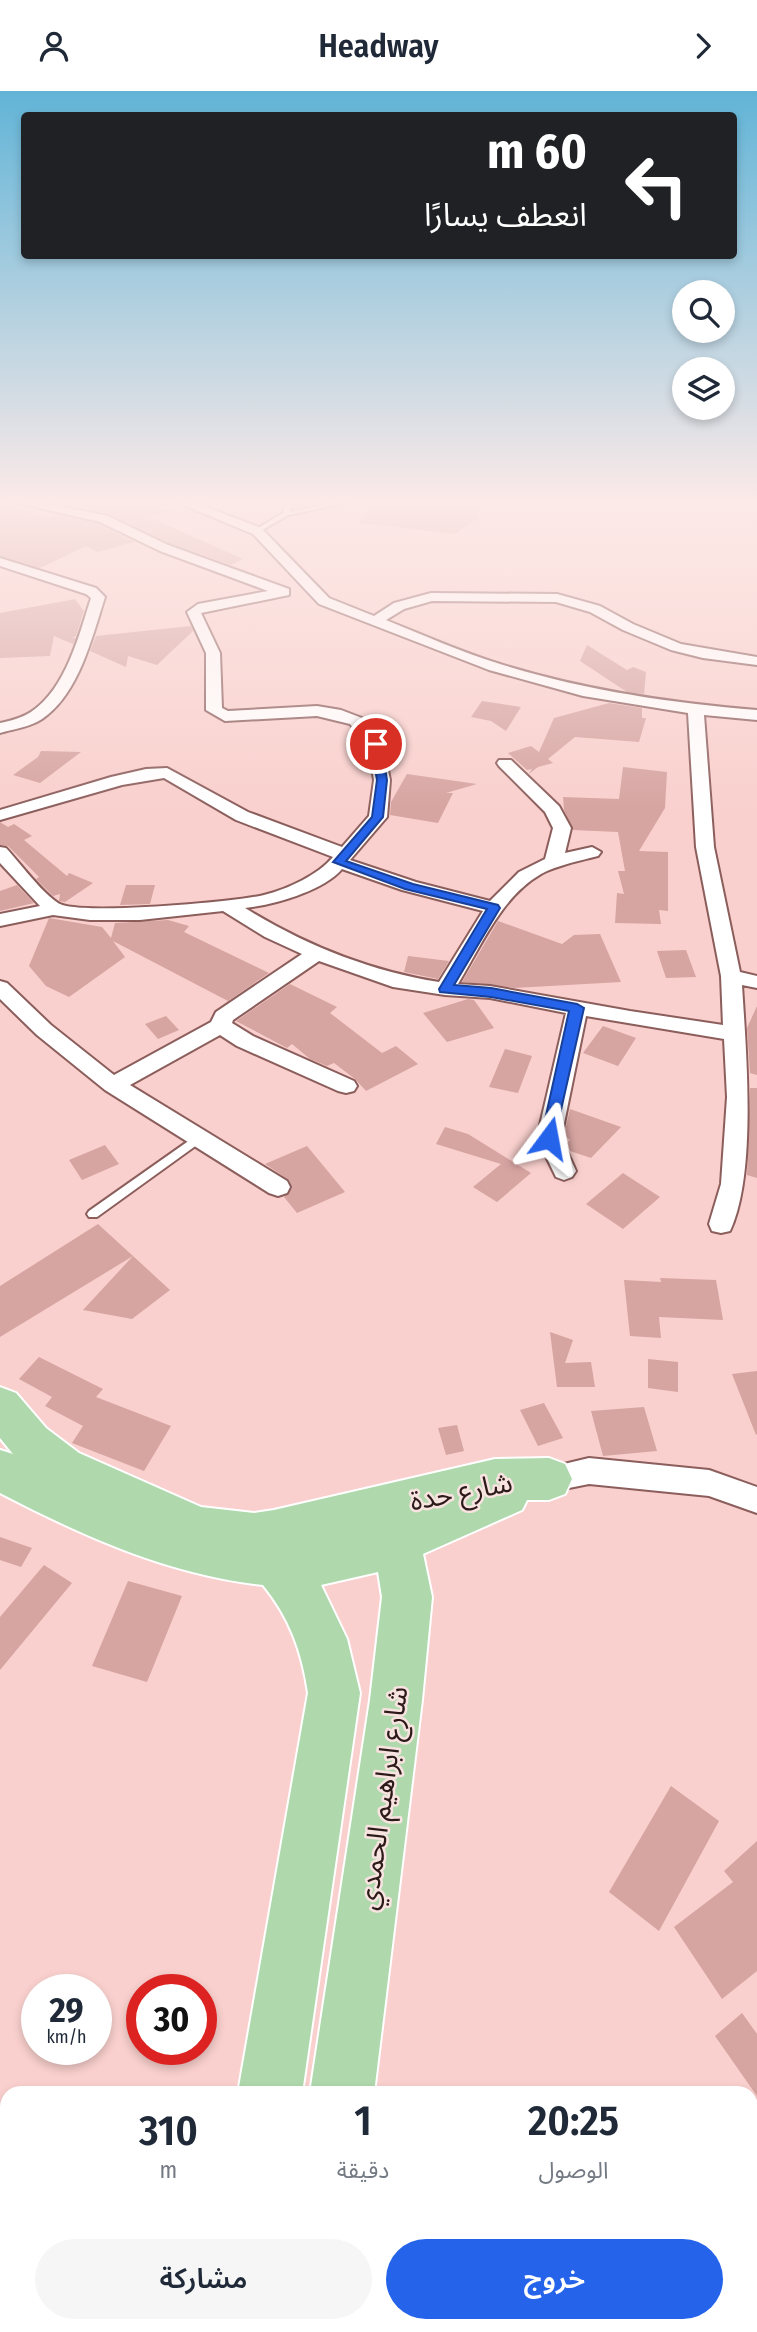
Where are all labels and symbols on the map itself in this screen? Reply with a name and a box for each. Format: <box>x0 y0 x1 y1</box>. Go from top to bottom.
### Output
pin <box>346 714 406 774</box>
position arrow <box>512 1101 586 1175</box>
street label: شارع حدة <box>407 1465 516 1522</box>
street label: شارع ابراهيم الحمدي <box>350 1684 419 1913</box>
speed limit sign: 30 <box>126 1974 217 2065</box>

